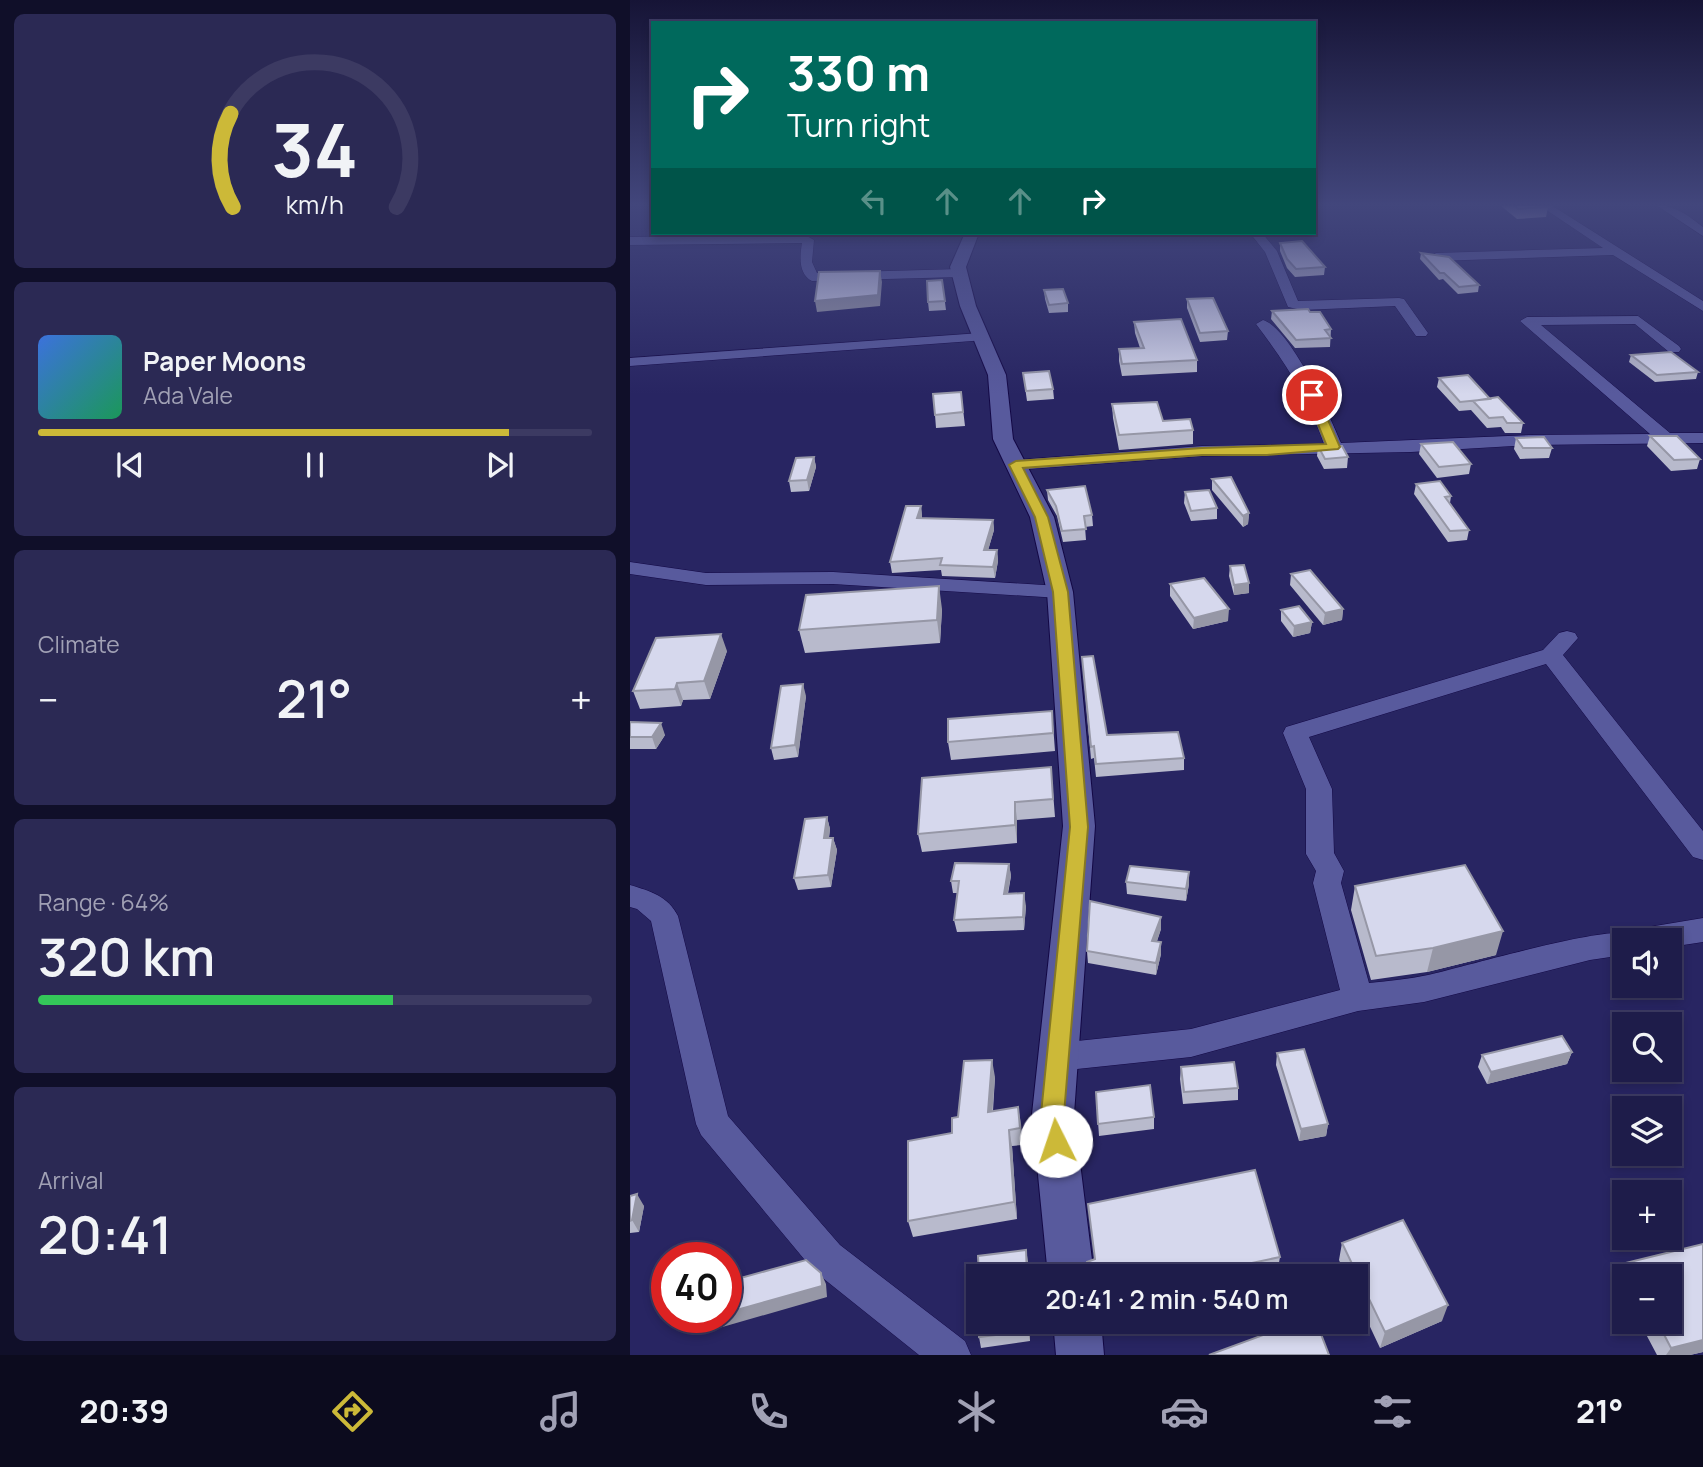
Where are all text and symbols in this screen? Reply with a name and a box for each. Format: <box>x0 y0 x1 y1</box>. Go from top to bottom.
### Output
text: 330 m <box>787 39 930 106</box>
icon: right <box>672 49 763 140</box>
text: 34 <box>272 99 358 199</box>
text: Turn right <box>787 103 930 147</box>
icon: left <box>855 182 893 220</box>
icon: ahead <box>928 182 966 220</box>
icon: ahead <box>1001 182 1039 220</box>
icon: right <box>1074 182 1112 220</box>
text: km/h <box>286 187 344 222</box>
text: Paper Moons <box>143 343 306 379</box>
pin <box>1282 365 1342 425</box>
icon: arrive <box>1293 376 1331 414</box>
text: Ada Vale <box>143 379 233 411</box>
icon: previous <box>111 446 149 484</box>
icon: pause <box>296 446 334 484</box>
icon: next <box>481 446 519 484</box>
text: Climate <box>38 628 120 660</box>
text: 21° <box>276 663 352 734</box>
text: − <box>38 673 59 725</box>
text: + <box>570 673 592 725</box>
text: Range · 64% <box>38 886 169 918</box>
text: 320 km <box>38 921 215 992</box>
map controls <box>1612 928 1682 1334</box>
button: sound <box>1612 928 1682 998</box>
button: search <box>1612 1012 1682 1082</box>
button: layers <box>1612 1096 1682 1166</box>
position arrow <box>1019 1104 1093 1178</box>
text: Arrival <box>38 1164 104 1196</box>
button: + <box>1612 1180 1682 1250</box>
text: 20:41 <box>38 1199 172 1270</box>
speed limit sign: 40 <box>651 1242 742 1333</box>
button: − <box>1612 1264 1682 1334</box>
text: 20:41 · 2 min · 540 m <box>1045 1281 1289 1317</box>
icon: directions <box>328 1387 377 1436</box>
icon: music <box>536 1387 585 1436</box>
icon: phone <box>744 1387 793 1436</box>
icon: climate <box>952 1387 1001 1436</box>
icon: car <box>1160 1387 1209 1436</box>
icon: filters <box>1368 1387 1417 1436</box>
text: 20:39 <box>79 1389 169 1433</box>
text: 21° <box>1576 1389 1623 1433</box>

